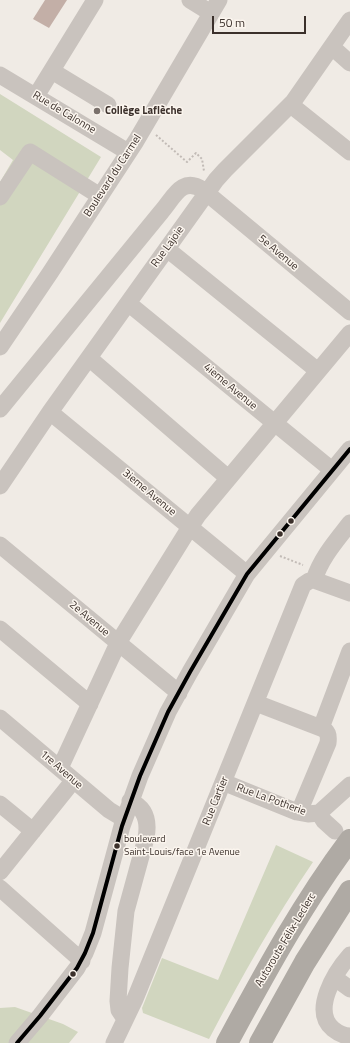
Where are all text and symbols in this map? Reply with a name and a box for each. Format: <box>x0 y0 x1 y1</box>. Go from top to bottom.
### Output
scale bar <box>214 8 308 34</box>
text: 50 m <box>219 13 245 32</box>
street label: Rue de Calonne <box>30 89 98 137</box>
place label: Collège Laflèche <box>105 104 182 118</box>
marker: Collège Laflèche <box>92 106 102 116</box>
street label: Boulevard du Carmel <box>81 132 145 220</box>
street label: Rue Lajoie <box>149 224 187 270</box>
street label: 5e Avenue <box>255 232 301 274</box>
street label: 4ieme Avenue <box>201 361 259 413</box>
street label: 3ieme Avenue <box>120 467 178 519</box>
unlabelled marker <box>286 516 296 526</box>
unlabelled marker <box>275 529 285 539</box>
street label: 2e Avenue <box>66 598 112 640</box>
street label: 1re Avenue <box>37 748 85 792</box>
street label: Rue Cartier <box>200 775 232 827</box>
street label: Rue La Potherie <box>234 781 308 819</box>
place label: boulevard Saint-Louis/face 1e Avenue <box>124 834 240 858</box>
marker: boulevard Saint-Louis/face 1e Avenue <box>112 841 122 851</box>
street label: Autoroute Félix-Leclerc <box>253 891 319 989</box>
unlabelled marker <box>68 969 78 979</box>

